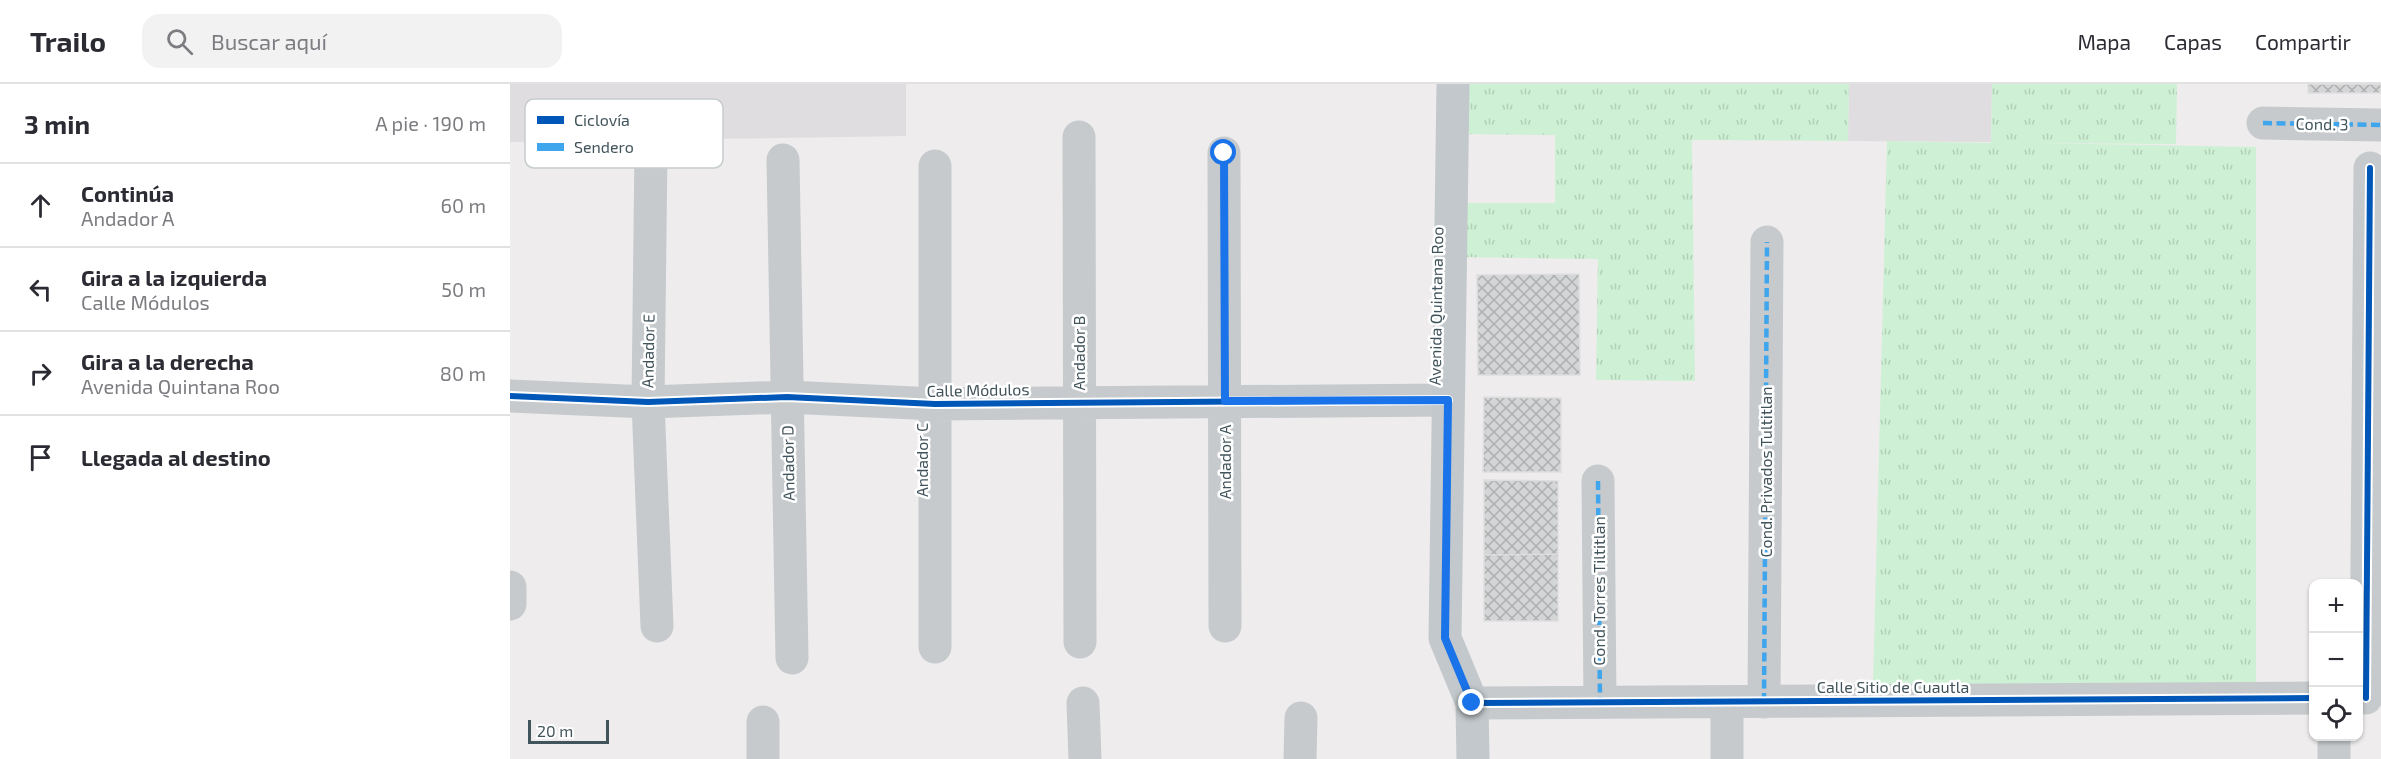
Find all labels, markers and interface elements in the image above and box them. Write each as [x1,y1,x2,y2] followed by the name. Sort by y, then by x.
[142,14,562,68] search box
[30,24,106,58] text: Trailo
[163,25,196,58] icon: search
[211,28,327,54] text: Buscar aquí
[2077,29,2131,54] text: Mapa
[2164,29,2222,54] text: Capas
[2255,29,2351,54] text: Compartir
[525,99,723,168] legend
[24,108,90,139] text: 3 min
[574,110,630,129] text: Ciclovía
[375,111,486,135] text: A pie · 190 m
[2295,114,2349,133] street label: Cond. 3
[574,137,634,156] text: Sendero
[1210,139,1236,165] route start
[81,180,174,206] text: Continúa
[24,189,57,222] icon: ahead
[441,193,486,217] text: 60 m
[81,206,174,230] text: Andador A
[1425,226,1447,386] street label: Avenida Quintana Roo
[81,264,267,290] text: Gira a la izquierda
[24,273,57,306] icon: left
[441,277,486,301] text: 50 m
[81,290,210,314] text: Calle Módulos
[637,314,658,388] street label: Andador E
[1069,315,1088,391] street label: Andador B
[81,348,254,374] text: Gira a la derecha
[24,357,57,390] icon: right
[440,361,486,385] text: 80 m
[81,374,280,398] text: Avenida Quintana Roo
[926,379,1030,400] street label: Calle Módulos
[1756,386,1775,558] street label: Cond. Privados Tultitlan
[912,423,931,497] street label: Andador C
[777,425,798,501] street label: Andador D
[1215,425,1234,499] street label: Andador A
[24,441,57,474] icon: arrive
[81,444,271,470] text: Llegada al destino
[1589,516,1608,666] street label: Cond. Torres Tiltitlan
[2309,579,2363,741] map controls
[2309,579,2363,633] button: +
[2309,633,2363,687] button: −
[1817,677,1969,696] street label: Calle Sitio de Cuautla
[2309,687,2363,741] button: locate
[1458,689,1484,715] route end
[528,717,609,744] scale bar
[537,721,573,740] text: 20 m

